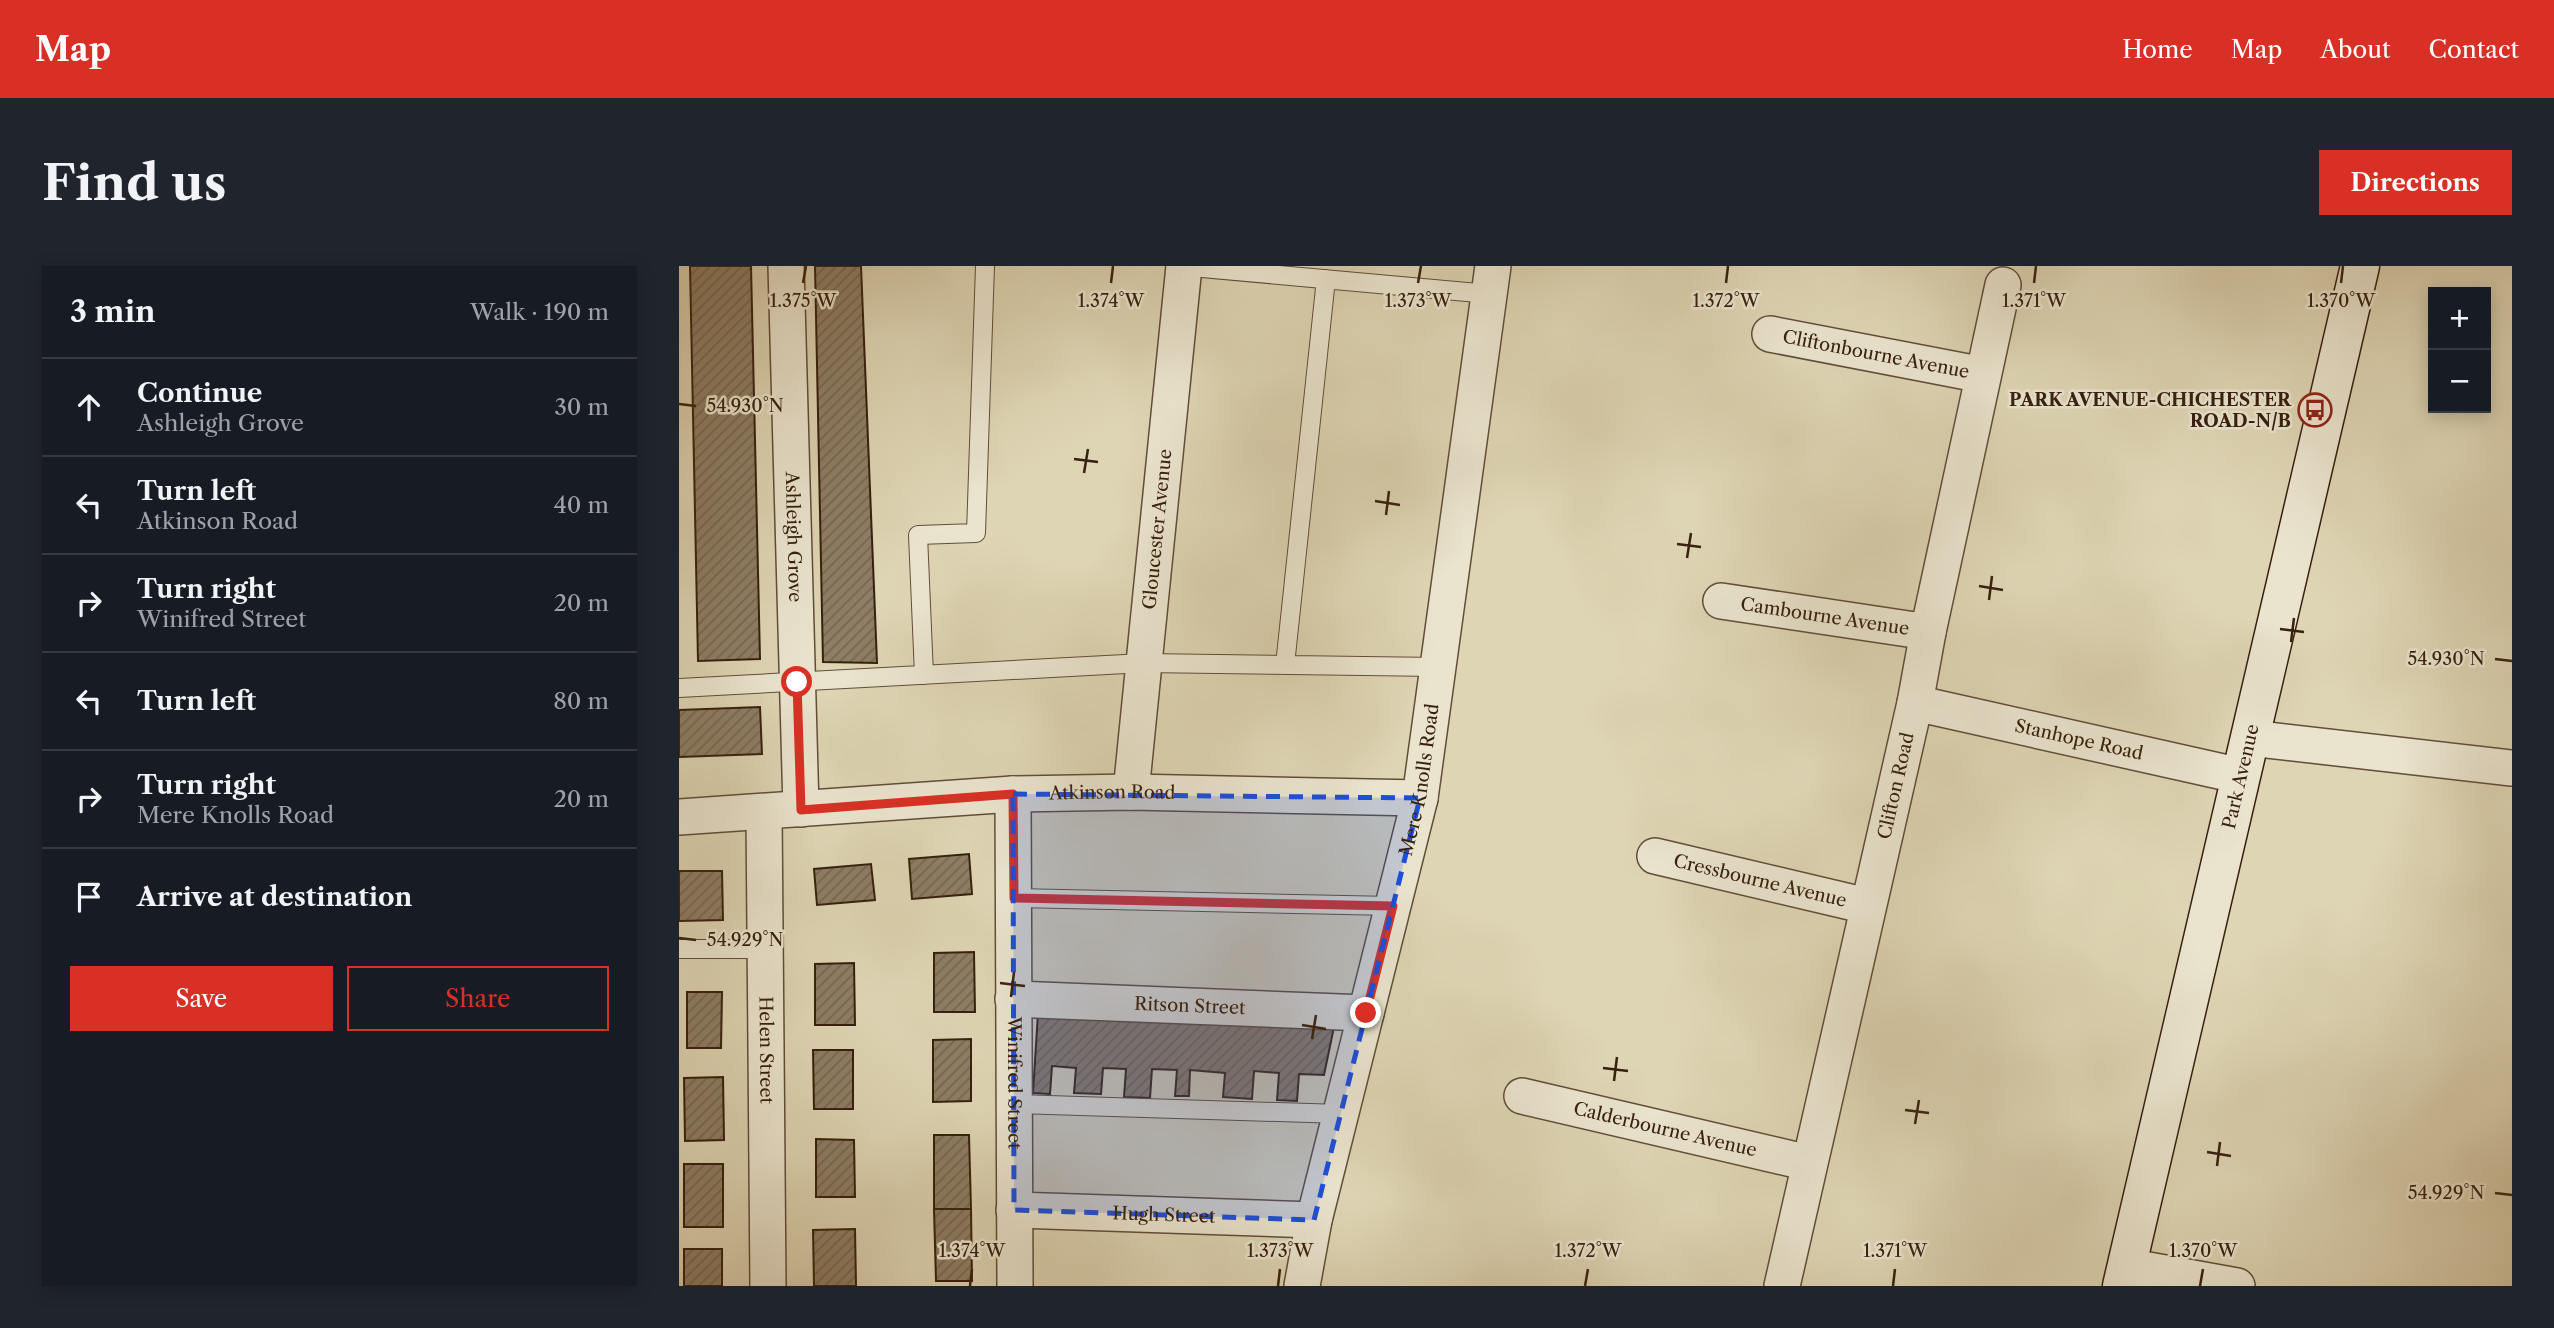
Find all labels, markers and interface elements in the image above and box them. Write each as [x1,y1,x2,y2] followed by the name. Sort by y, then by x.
[35,29,111,70] text: Map
[2122,35,2193,64] text: Home
[2231,35,2282,64] text: Map
[2320,35,2391,64] text: About
[2429,35,2519,64] text: Contact
[2319,150,2512,215] button: Directions
[42,152,226,213] text: Find us
[2428,287,2491,413] map controls
[2428,287,2491,350] button: +
[770,290,838,312] text: 1.375°W
[1078,290,1146,312] text: 1.374°W
[1385,290,1453,312] text: 1.373°W
[1692,290,1761,312] text: 1.372°W
[2002,290,2067,312] text: 1.371°W
[2307,290,2376,312] text: 1.370°W
[70,293,156,330] text: 3 min
[470,298,609,326] text: Walk · 190 m
[1781,326,1971,383] street label: Cliftonbourne Avenue
[2428,350,2491,413] button: −
[137,377,262,409] text: Continue
[70,388,108,426] icon: ahead
[2009,389,2292,432] place label: PARK AVENUE-CHICHESTER ROAD-N/B
[2296,391,2334,429] bus stop icon: PARK AVENUE-CHICHESTER ROAD-N/B
[554,393,609,421] text: 30 m
[706,395,784,417] text: 54.930°N
[137,409,304,437] text: Ashleigh Grove
[1138,448,1176,611] street label: Gloucester Avenue
[781,470,806,603] street label: Ashleigh Grove
[137,475,256,507] text: Turn left
[70,486,108,524] icon: left
[554,491,609,519] text: 40 m
[137,507,298,535] text: Atkinson Road
[137,573,276,605] text: Turn right
[70,584,108,622] icon: right
[554,589,609,617] text: 20 m
[1739,593,1911,640] street label: Cambourne Avenue
[137,605,306,633] text: Winifred Street
[2407,648,2485,670] text: 54.930°N
[781,666,812,697] route start
[70,682,108,720] icon: left
[137,685,256,717] text: Turn left
[553,687,609,715] text: 80 m
[1395,702,1444,858] street label: Mere Knolls Road
[2013,715,2145,765] street label: Stanhope Road
[2218,722,2264,831] street label: Park Avenue
[1873,730,1919,841] street label: Clifton Road
[137,769,276,801] text: Turn right
[70,780,108,818] icon: right
[1048,781,1176,804] street label: Atkinson Road
[554,785,609,813] text: 20 m
[137,801,334,829] text: Mere Knolls Road
[1671,850,1849,912] street label: Cressbourne Avenue
[70,878,108,916] icon: arrive
[137,881,412,913] text: Arrive at destination
[707,929,783,951] text: 54.929°N
[70,966,333,1031] button: Save
[347,966,609,1031] button: Share
[1134,993,1246,1019] street label: Ritson Street
[755,996,777,1105] street label: Helen Street
[1350,997,1381,1028] route end
[1003,1016,1025,1150] street label: Winifred Street
[1571,1097,1759,1161] street label: Calderbourne Avenue
[2408,1182,2484,1204] text: 54.929°N
[1112,1202,1216,1228] street label: Hugh Street
[939,1240,1007,1262] text: 1.374°W
[1247,1240,1315,1262] text: 1.373°W
[1554,1240,1623,1262] text: 1.372°W
[1863,1240,1928,1262] text: 1.371°W
[2169,1240,2238,1262] text: 1.370°W

